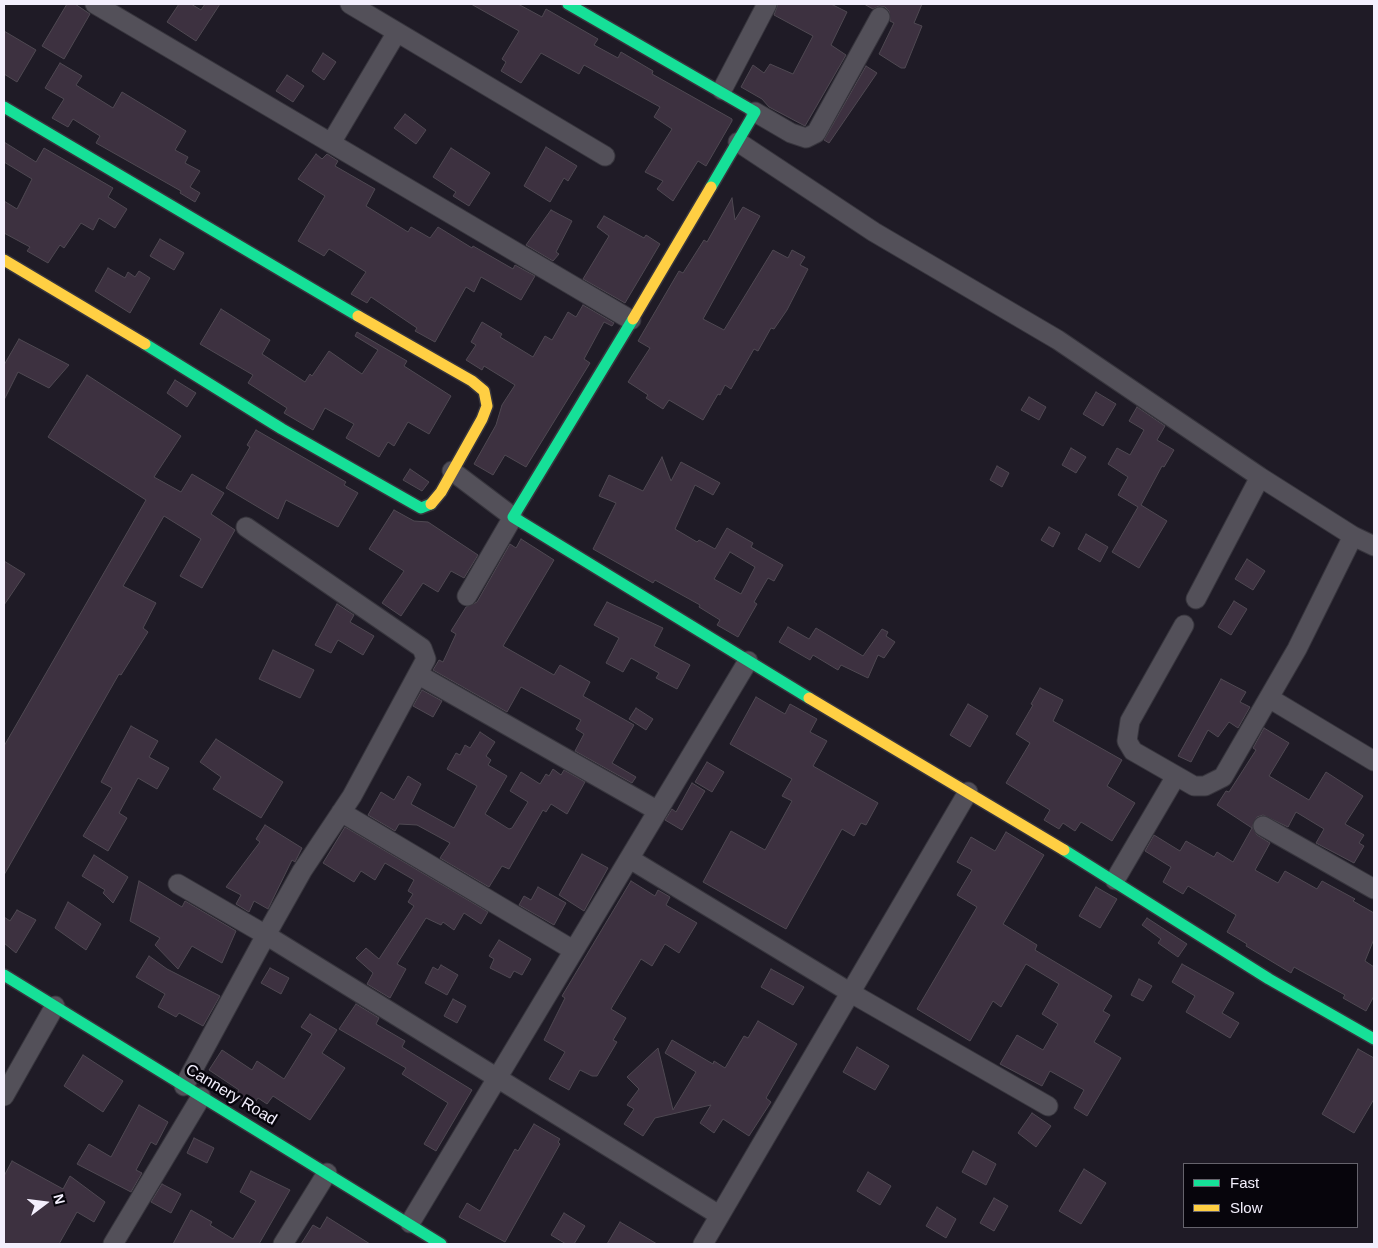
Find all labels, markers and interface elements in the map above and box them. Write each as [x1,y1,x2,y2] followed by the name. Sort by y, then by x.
[182,1060,280,1130] street label: Cannery Road
[1183,1163,1358,1228] legend
[1230,1174,1259,1191] text: Fast
[20,1178,70,1228] north arrow
[50,1192,69,1206] text: N
[1230,1199,1263,1216] text: Slow

